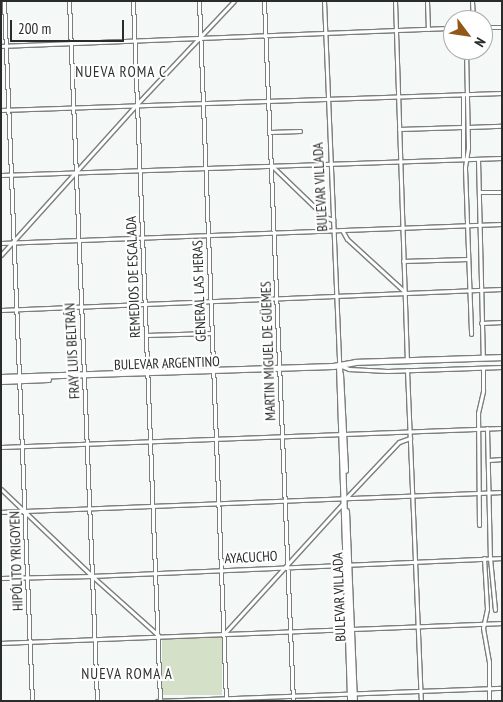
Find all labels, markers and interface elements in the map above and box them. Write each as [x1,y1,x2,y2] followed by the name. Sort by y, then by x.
[12,10,126,42] scale bar
[443,10,493,60] north arrow
[18,19,51,38] text: 200 m
[470,34,490,50] text: N
[73,63,169,81] district label: NUEVA ROMA C
[309,142,331,232] street label: BULEVAR VILLADA
[122,216,144,338] street label: REMEDIOS DE ESCALADA
[189,240,209,342] street label: GENERAL LAS HERAS
[257,281,279,421] street label: MARTIN MIGUEL DE GÜEMES
[61,302,83,400] street label: FRAY LUIS BELTRÁN
[114,353,220,373] street label: BULEVAR ARGENTINO
[6,511,26,611] street label: HIPÓLITO YRIGOYEN
[224,547,278,567] street label: AYACUCHO
[329,552,349,642] street label: BULEVAR VILLADA
[79,665,175,683] district label: NUEVA ROMA A

